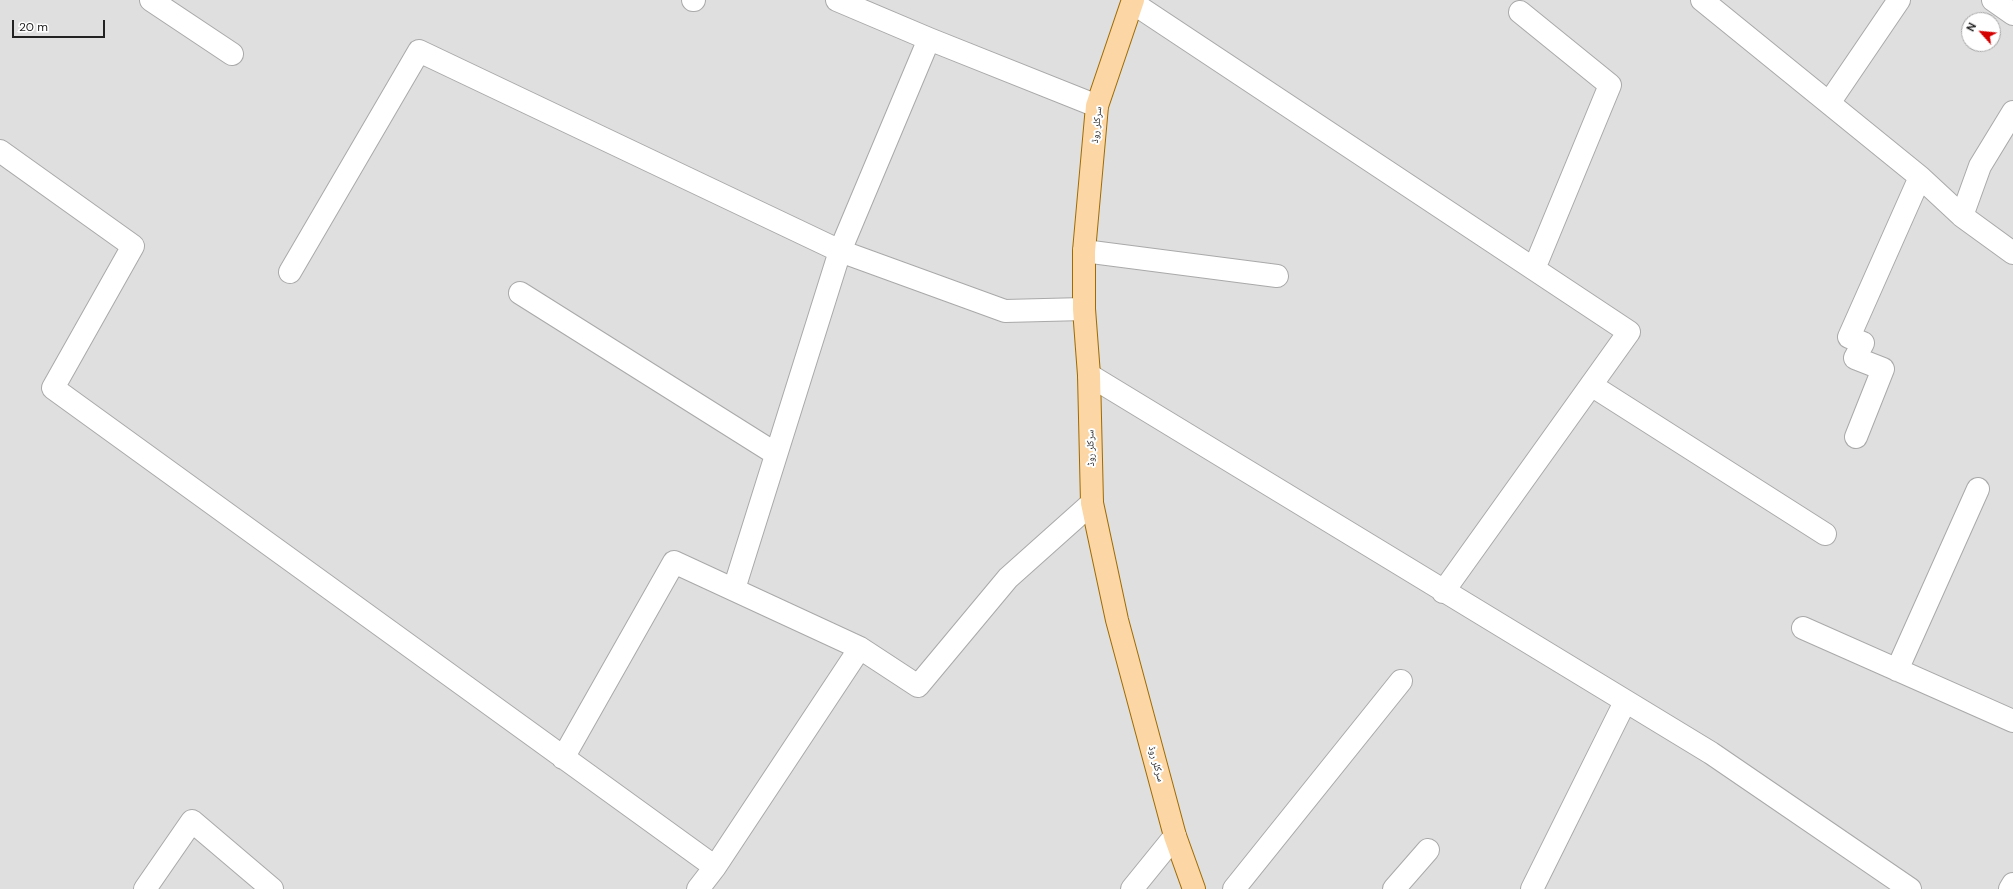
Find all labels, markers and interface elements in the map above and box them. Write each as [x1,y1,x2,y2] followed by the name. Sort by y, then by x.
[14,12,107,38] scale bar
[1961,12,2001,52] north arrow
[19,19,48,35] text: 20 m
[1963,20,1979,34] text: N
[1089,106,1105,144] street label: سرکلر روڈ
[1085,430,1097,466] street label: سرکلر روڈ
[1145,745,1167,783] street label: سرکلر روڈ

